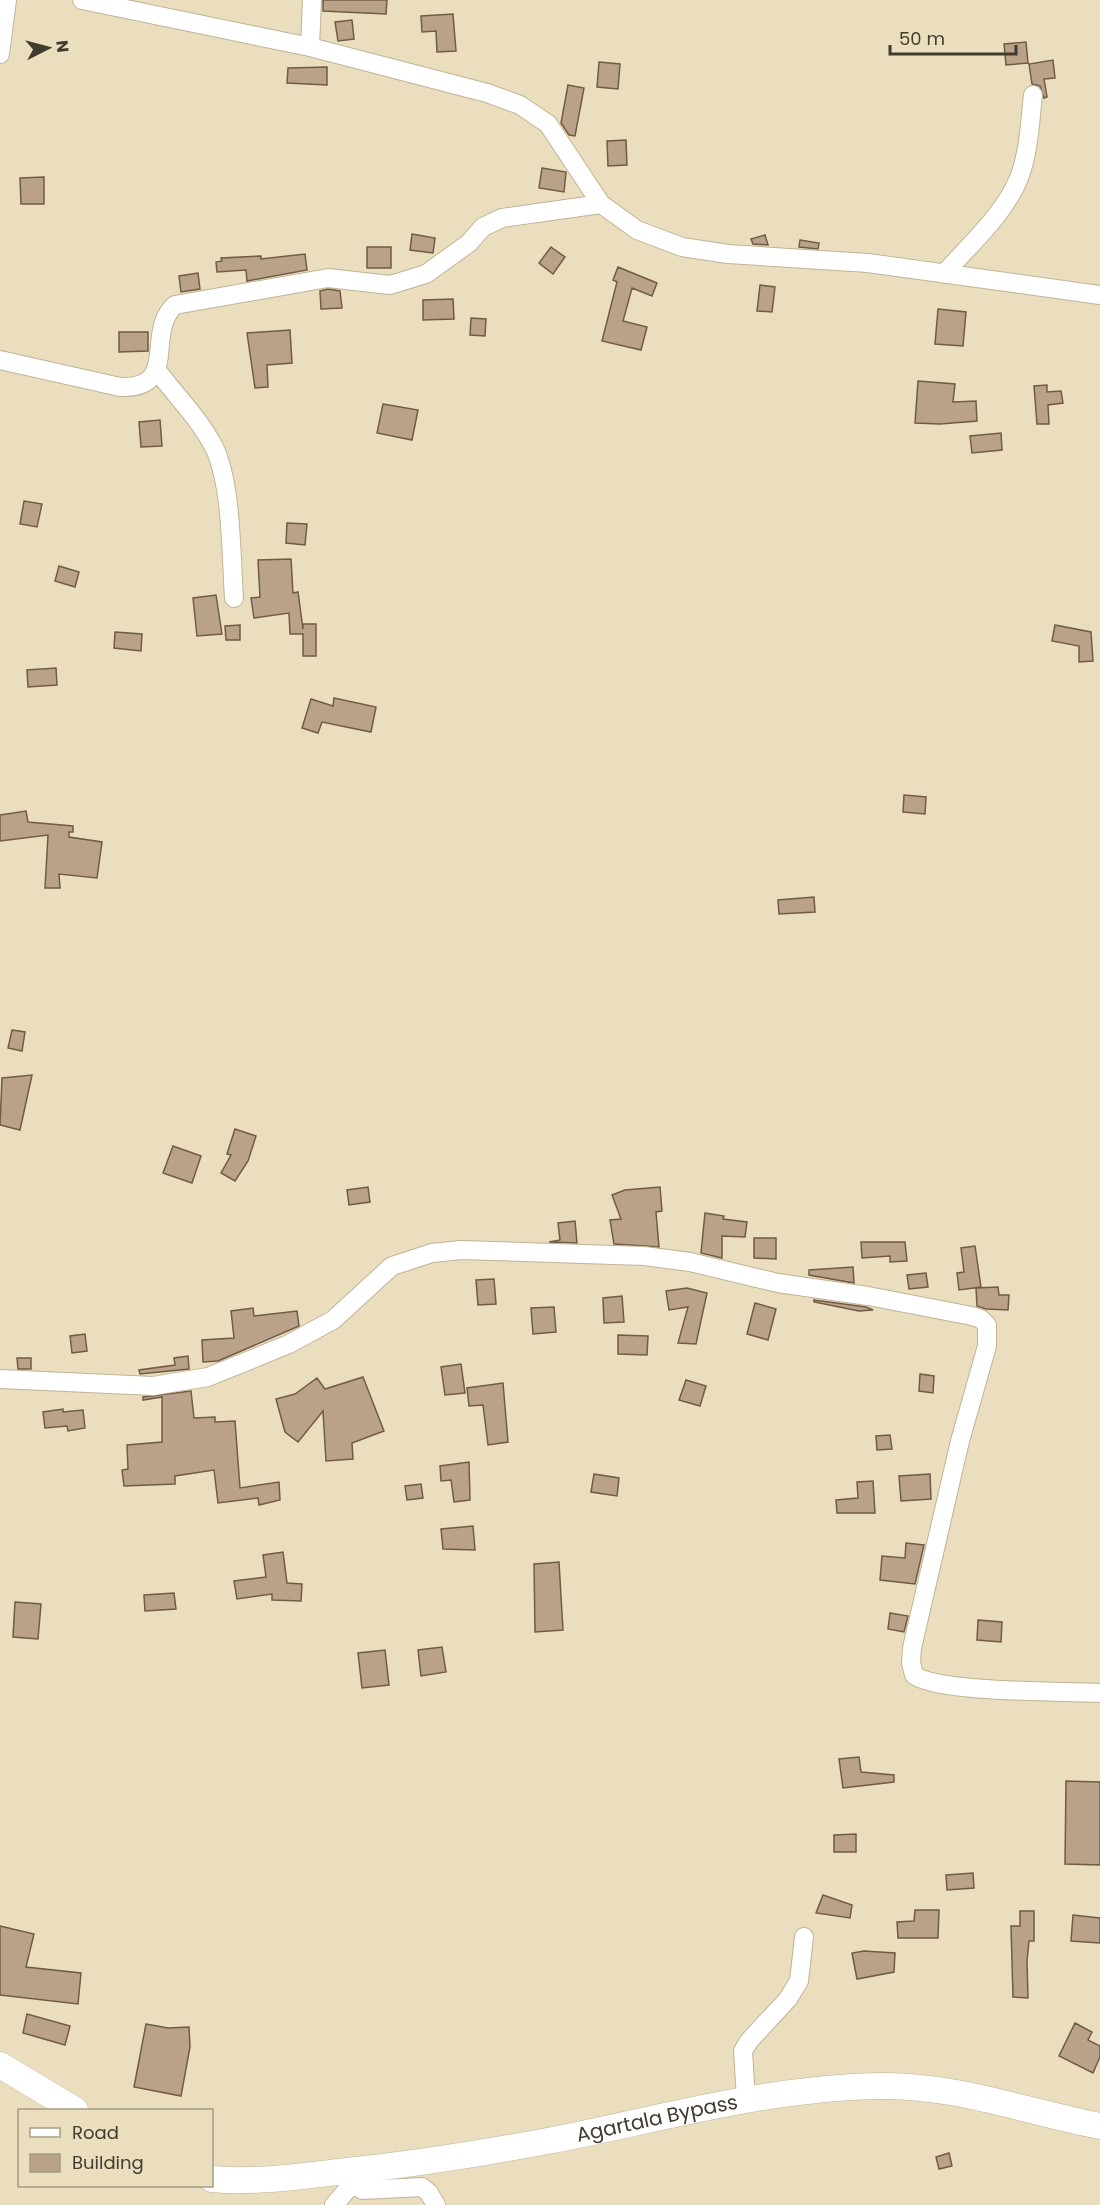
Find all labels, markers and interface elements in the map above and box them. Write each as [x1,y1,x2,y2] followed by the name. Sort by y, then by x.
[18,18,78,78] north arrow
[890,18,1016,56] scale bar
[899,26,945,51] text: 50 m
[50,39,74,54] text: N
[574,2088,740,2149] street label: Agartala Bypass
[18,2109,213,2187] legend
[72,2120,119,2145] text: Road
[72,2150,144,2175] text: Building

